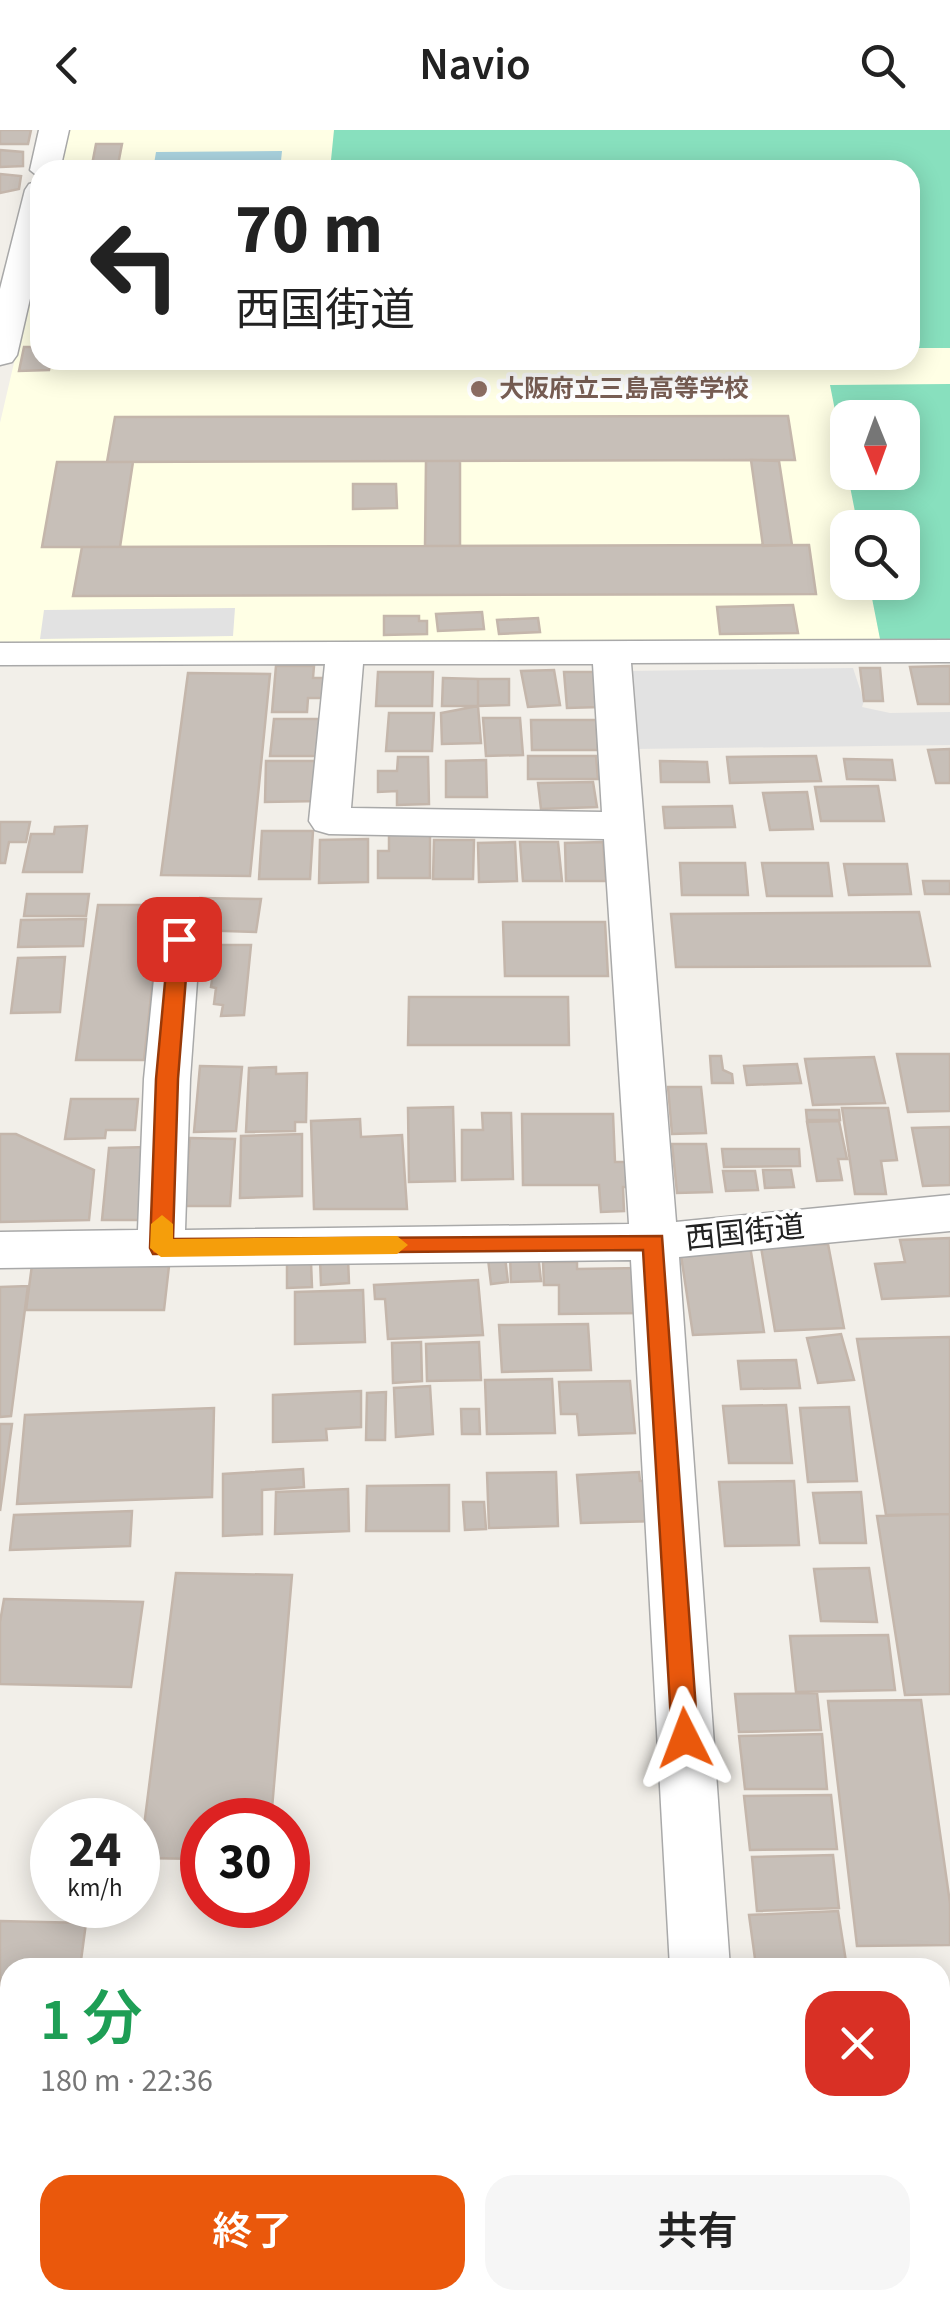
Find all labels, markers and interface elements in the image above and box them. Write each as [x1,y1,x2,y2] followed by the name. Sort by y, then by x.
[419,33,531,97] text: Navio
[40,38,95,93] icon: back
[855,38,910,93] icon: search
[235,180,383,280] text: 70 m
[70,200,200,330] icon: left
[235,279,415,343] text: 西国街道
[499,371,749,407] place label: 大阪府立三島高等学校
[468,378,490,400] marker: 大阪府立三島高等学校
[830,400,920,490] north arrow
[830,400,920,600] map controls
[830,510,920,600] button: search
[137,897,222,982] pin
[152,912,207,967] icon: arrive
[683,1205,807,1261] street label: 西国街道
[633,1686,737,1790] position arrow
[180,1798,310,1928] speed limit sign: 30
[69,1815,121,1886] text: 24
[67,1870,123,1906] text: km/h
[40,1978,143,2063] text: 1 分
[805,1991,910,2096] button: close
[40,2058,213,2104] text: 180 m · 22:36
[40,2175,465,2290] button: 終了
[485,2175,910,2290] button: 共有

